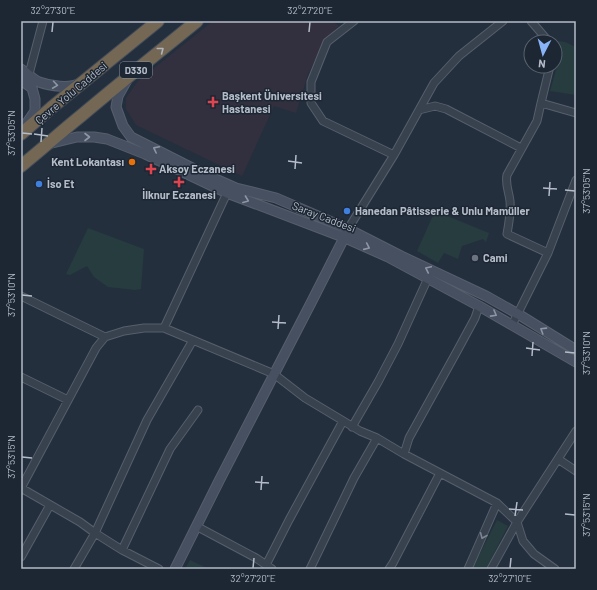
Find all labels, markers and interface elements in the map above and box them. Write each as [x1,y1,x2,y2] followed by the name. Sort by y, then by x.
[30,4,76,16] text: 32°27'30"E
[287,4,333,16] text: 32°27'20"E
[523,34,563,74] north arrow
[156,48,163,55] one-way arrow
[538,58,546,71] text: N
[32,59,109,126] street label: Çevre Yolu Caddesi
[120,62,152,78] road number: D330
[52,80,58,89] one-way arrow
[222,89,322,115] place label: Başkent Üniversitesi Hastanesi
[207,96,219,108] marker: Başkent Üniversitesi Hastanesi
[5,110,17,156] text: 37°53'05"N
[84,133,90,141] one-way arrow
[153,146,160,154] one-way arrow
[51,155,124,168] place label: Kent Lokantası
[127,157,137,167] marker: Kent Lokantası
[159,162,235,175] place label: Aksoy Eczanesi
[146,164,156,174] marker: Aksoy Eczanesi
[580,168,592,214] text: 37°53'05"N
[47,177,74,190] place label: İso Et
[174,177,184,187] marker: İlknur Eczanesi
[34,179,44,189] marker: İso Et
[142,188,216,201] place label: İlknur Eczanesi
[242,195,249,203] one-way arrow
[291,198,358,235] street label: Saray Caddesi
[355,204,530,217] place label: Hanedan Pâtisserie & Unlu Mamüller
[342,206,352,216] marker: Hanedan Pâtisserie & Unlu Mamüller
[363,243,370,251] one-way arrow
[483,251,508,264] place label: Cami
[470,253,480,263] marker: Cami
[425,266,433,274] one-way arrow
[5,273,17,317] text: 37°53'10"N
[490,310,497,317] one-way arrow
[540,327,547,334] one-way arrow
[580,331,592,375] text: 37°53'10"N
[5,435,17,479] text: 37°53'15"N
[580,493,592,537] text: 37°53'15"N
[480,531,488,539] one-way arrow
[230,572,276,584] text: 32°27'20"E
[488,572,532,584] text: 32°27'10"E

